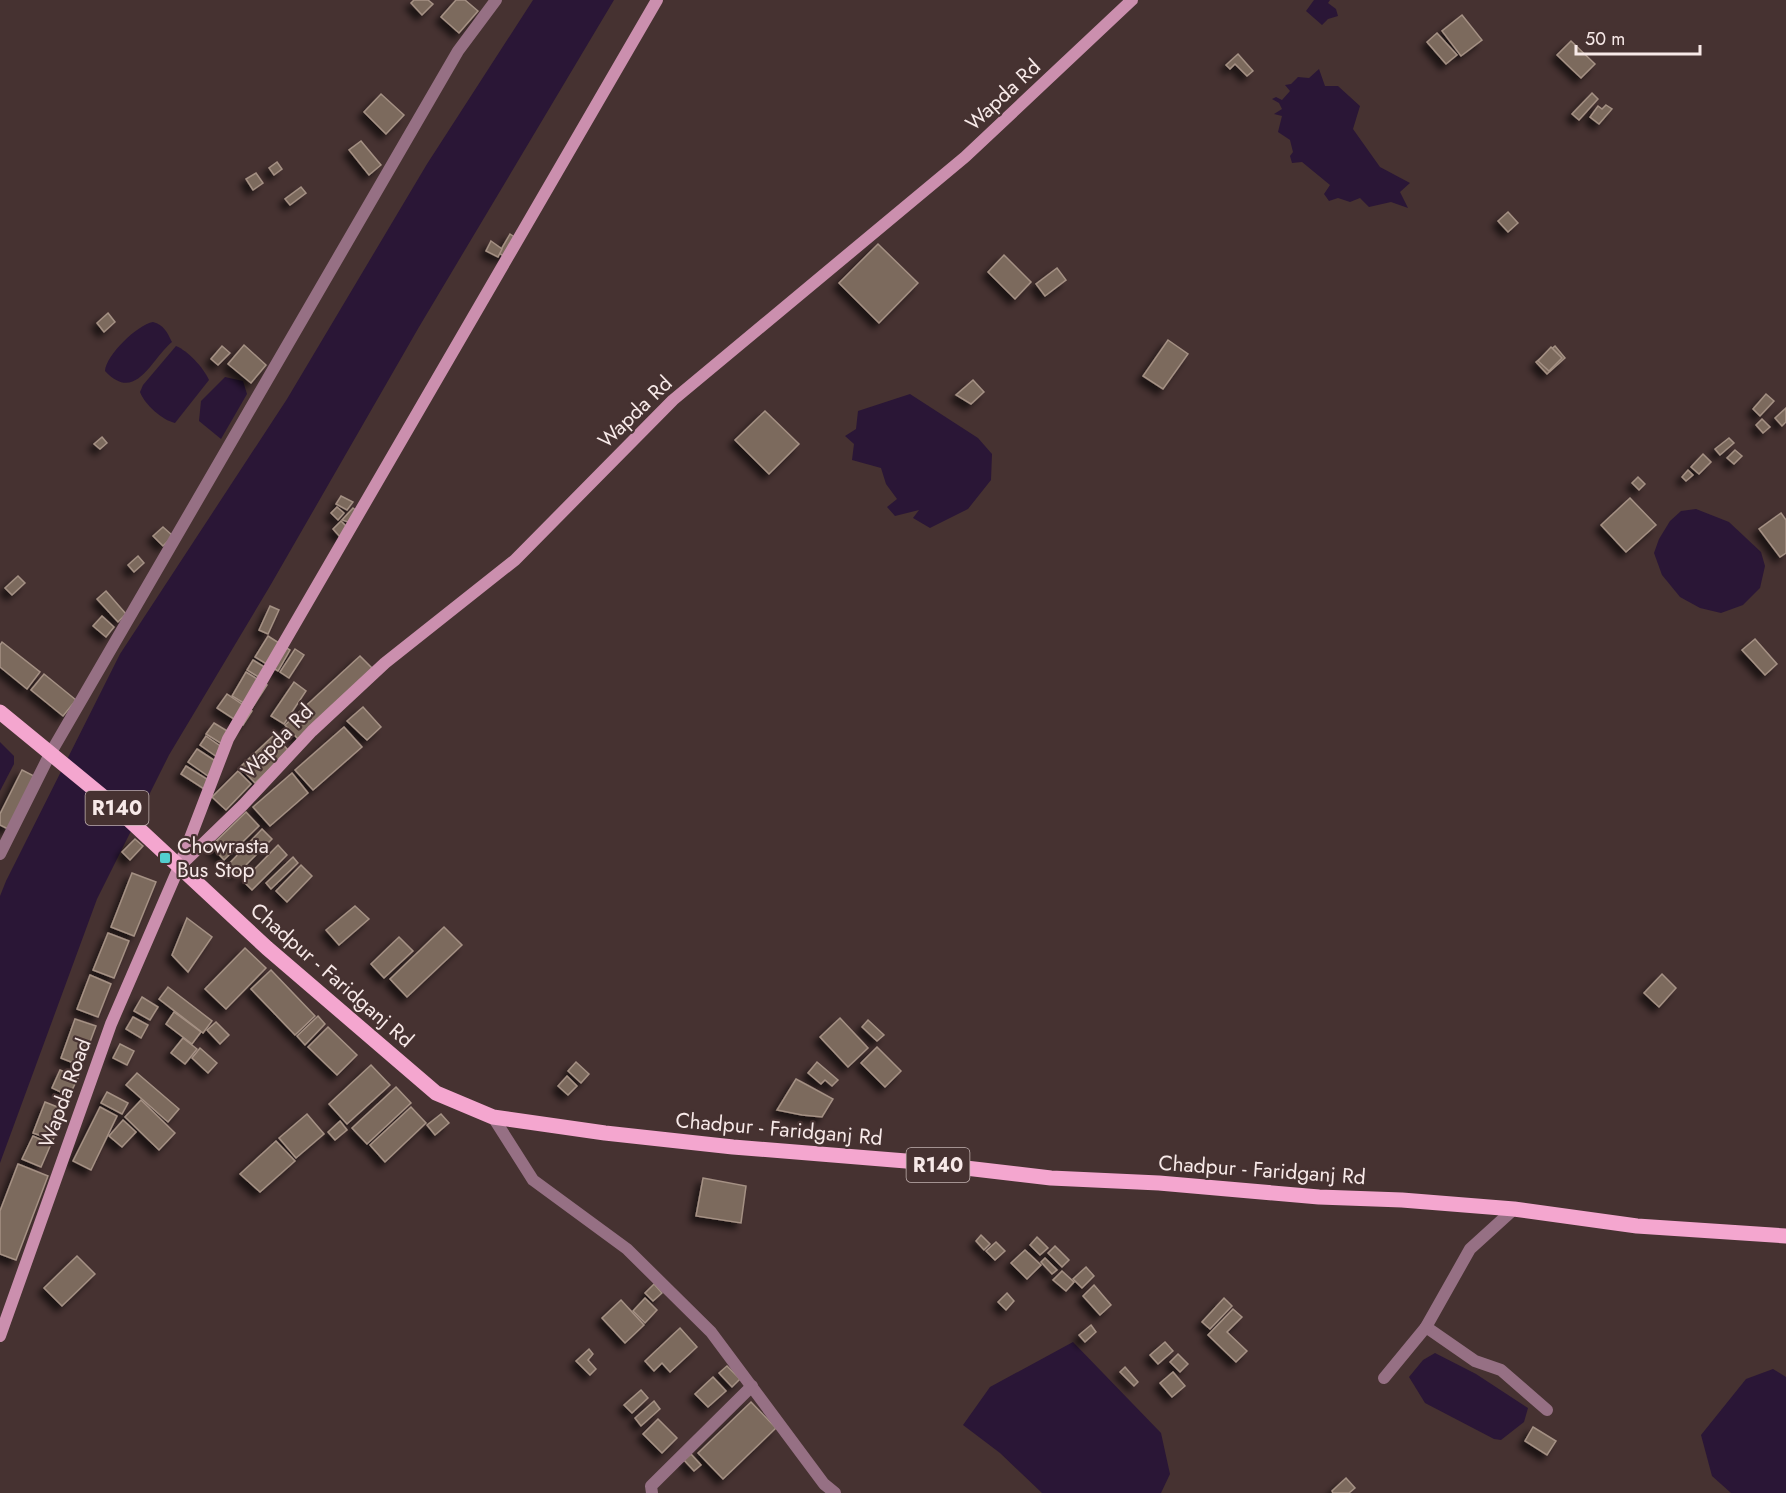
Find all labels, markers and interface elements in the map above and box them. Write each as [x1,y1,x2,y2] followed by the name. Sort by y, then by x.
[1576,18,1700,56] scale bar
[1585,26,1625,52] text: 50 m
[959,52,1047,138] street label: Wapda Rd
[591,369,679,455] street label: Wapda Rd
[234,697,320,785] street label: Wapda Rd
[86,791,148,825] road number: R140
[177,831,269,885] place label: Chowrasta Bus Stop
[158,851,172,865] marker: Chowrasta Bus Stop
[244,896,420,1054] street label: Chadpur - Faridganj Rd
[31,1034,99,1152] street label: Wapda Road
[674,1105,884,1153] street label: Chadpur - Faridganj Rd
[906,1148,970,1182] road number: R140
[1157,1148,1367,1192] street label: Chadpur - Faridganj Rd

